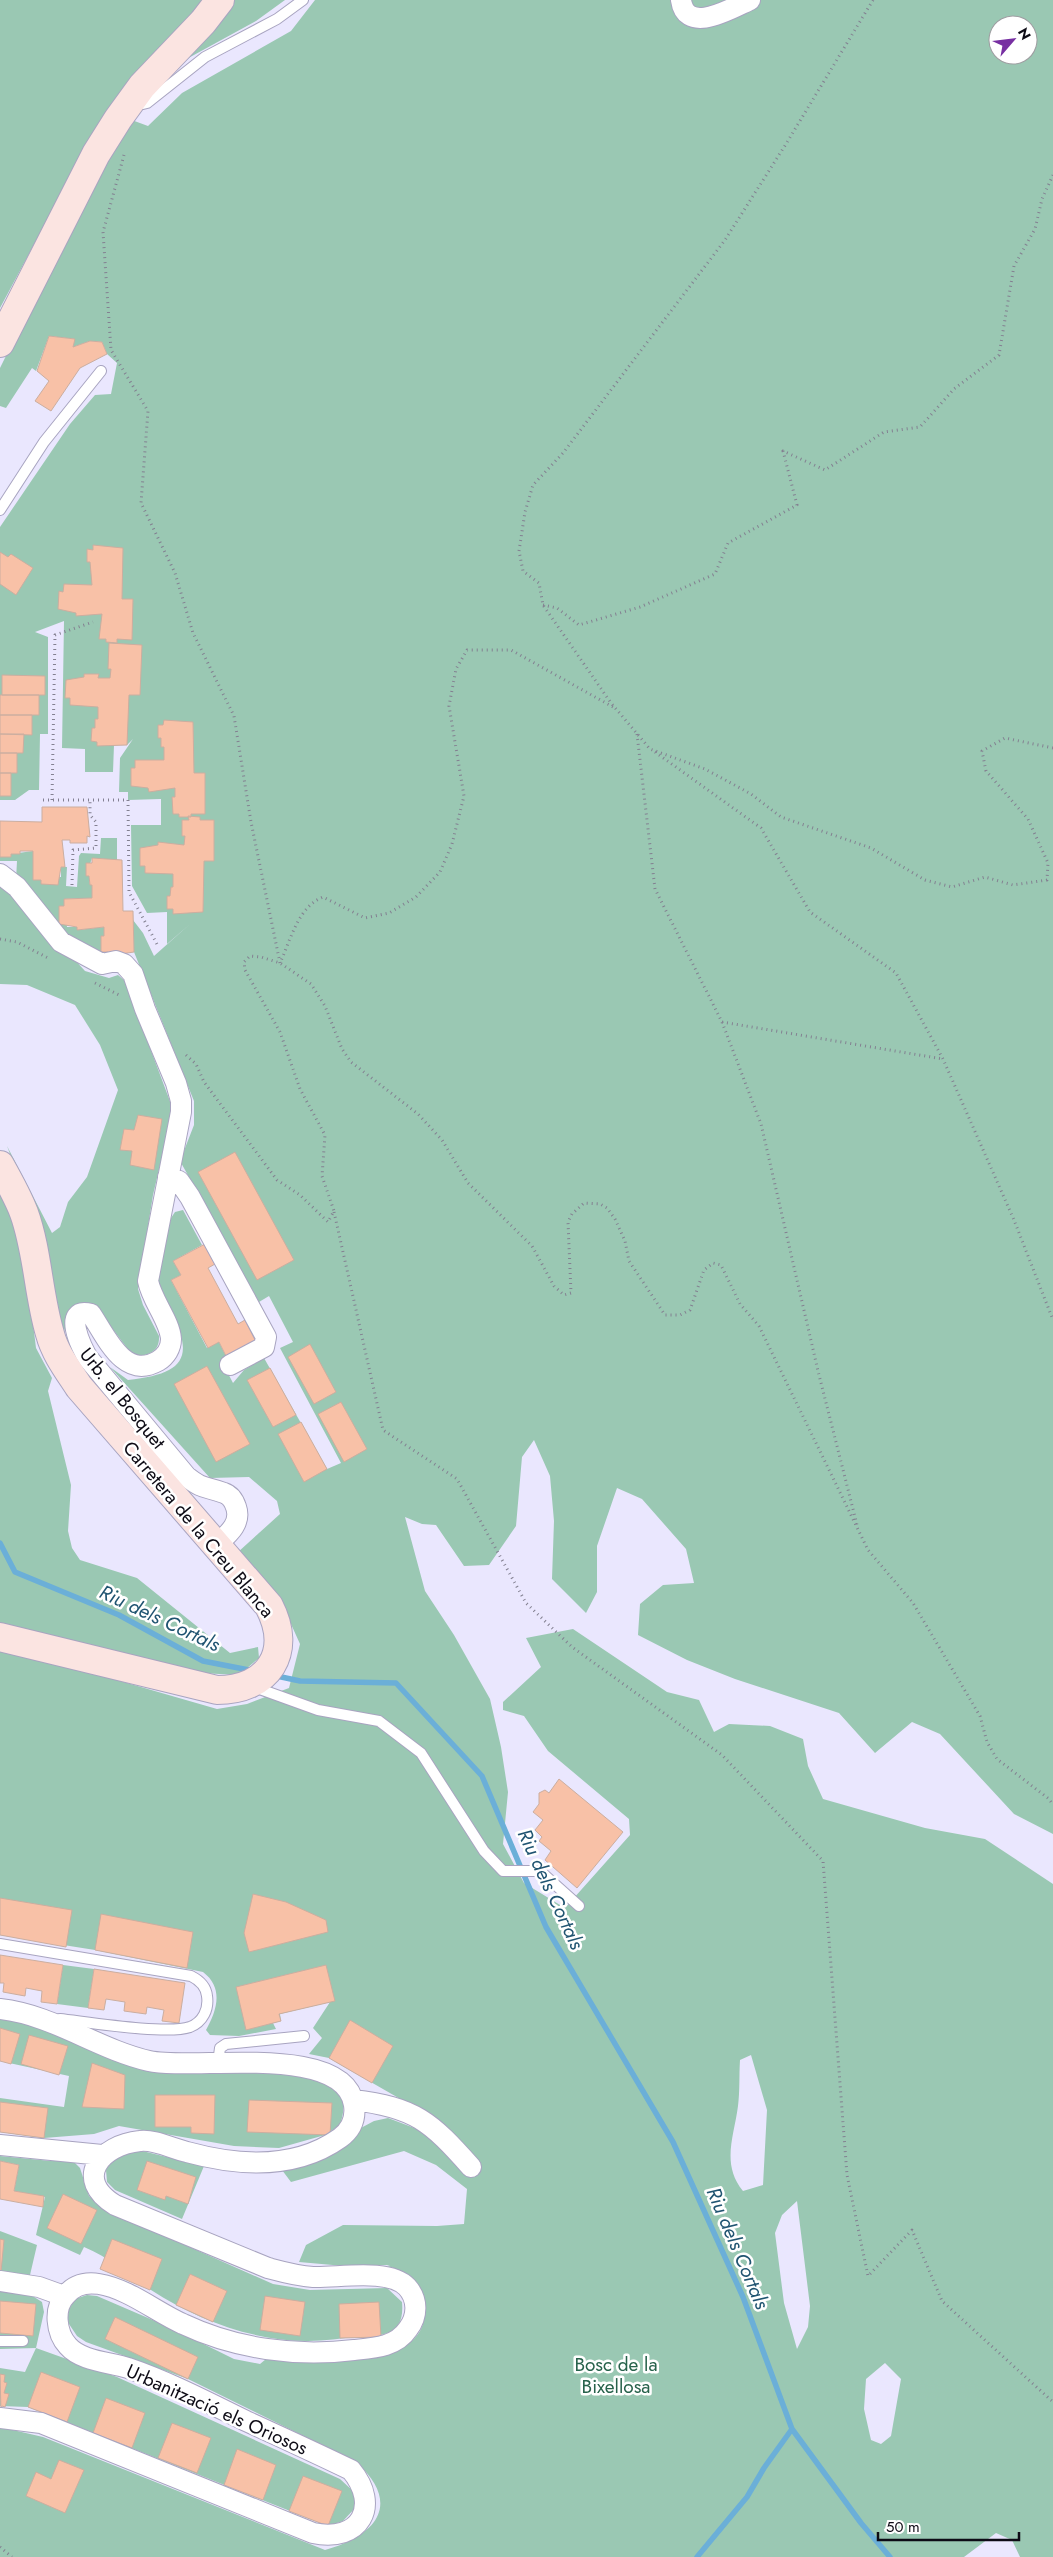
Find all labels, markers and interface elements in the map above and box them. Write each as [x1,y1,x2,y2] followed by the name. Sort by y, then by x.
[988,15,1038,65] north arrow
[1013,24,1036,44] text: N
[73,1342,172,1455] street label: Urb. el Bosquet
[117,1435,281,1623] street label: Carretera de la Creu Blanca
[95,1578,225,1659] water label: Riu dels Cortals
[510,1824,591,1954] water label: Riu dels Cortals
[699,2183,776,2314] water label: Riu dels Cortals
[574,2351,658,2400] park label: Bosc de la Bixellosa
[122,2357,312,2462] street label: Urbanització els Oriosos
[878,2510,1019,2542] scale bar
[886,2516,920,2538] text: 50 m

